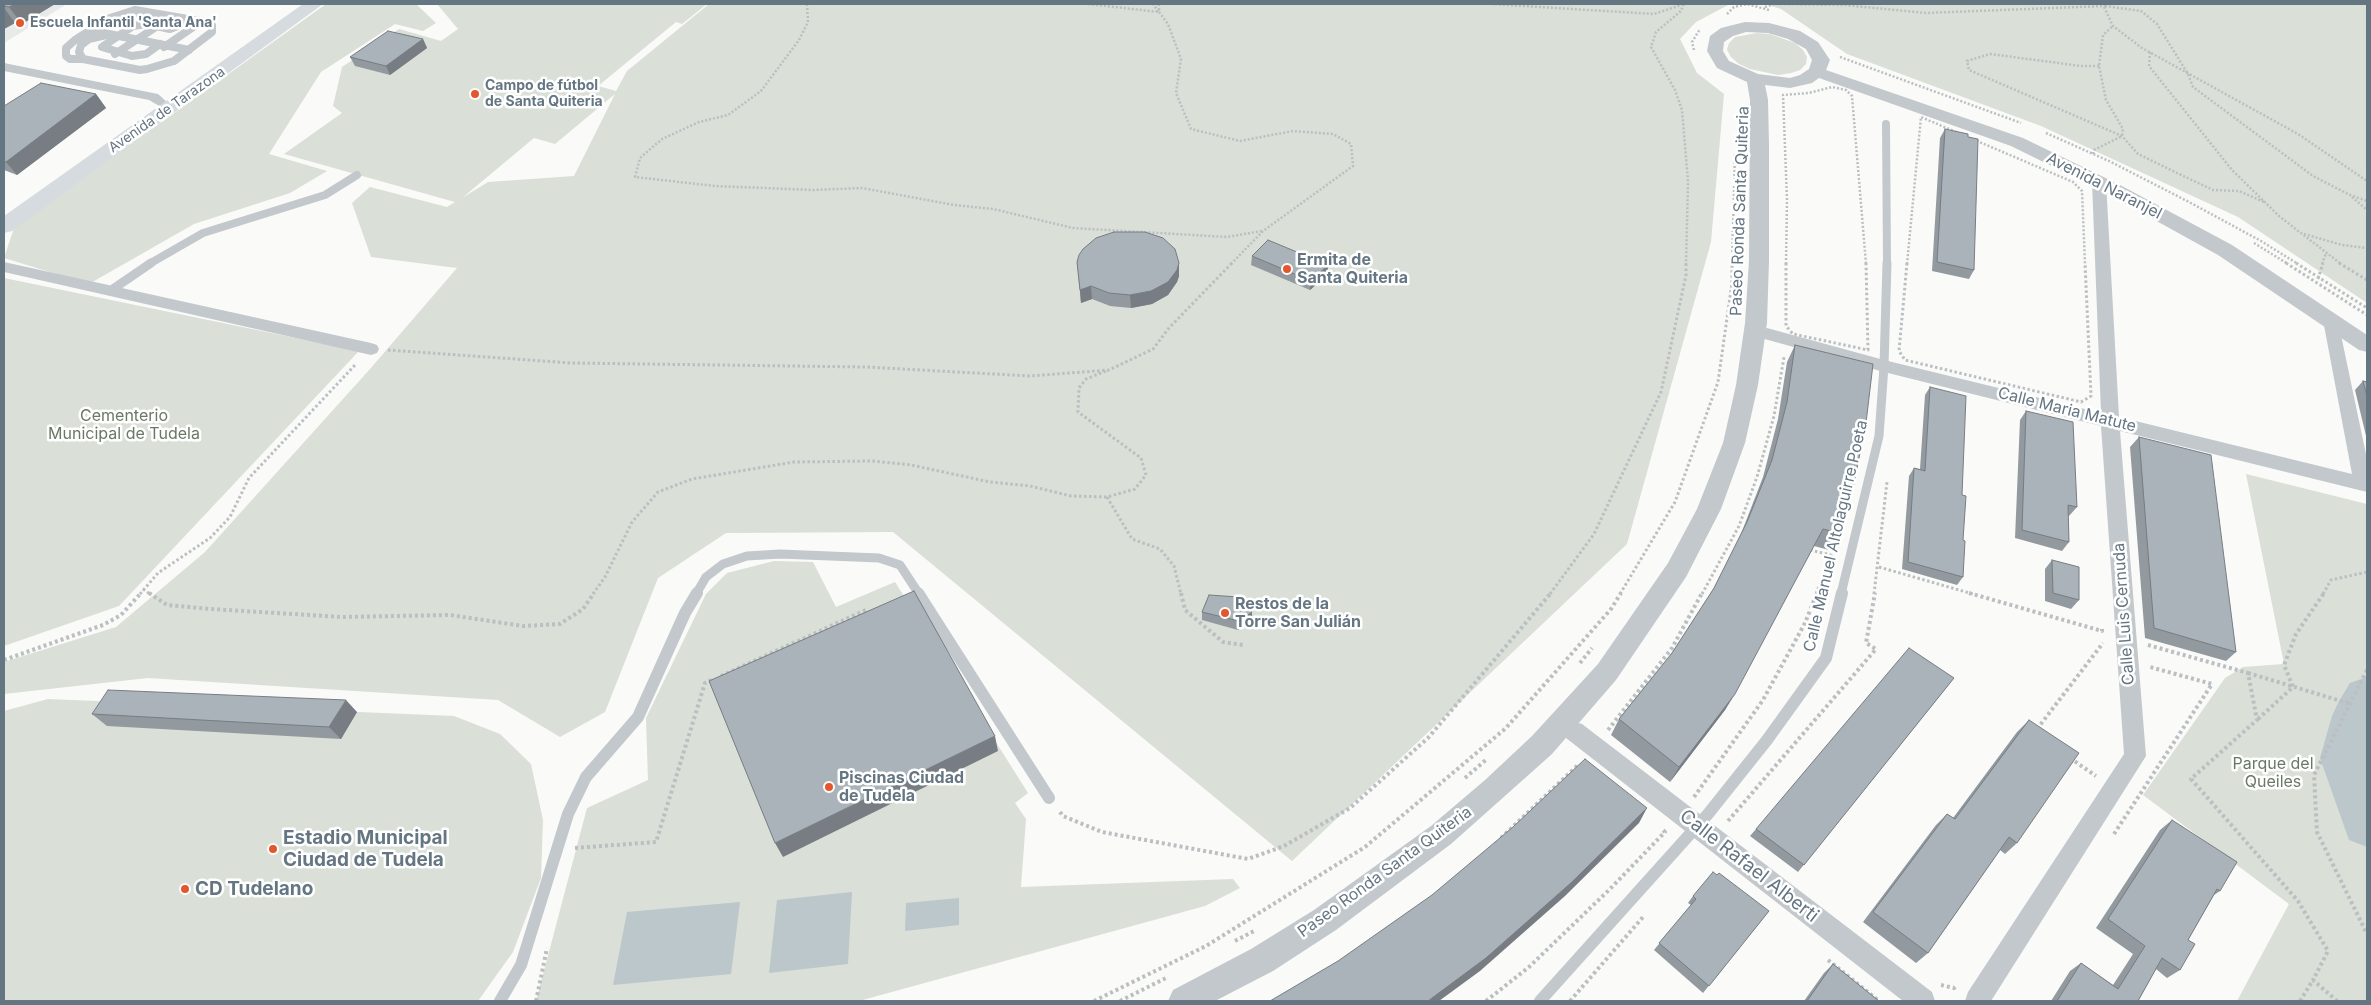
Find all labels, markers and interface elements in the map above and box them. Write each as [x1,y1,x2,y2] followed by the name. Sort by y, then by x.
[30,15,217,31] place label: Escuela Infantil 'Santa Ana'
[14,17,26,29] marker: Escuela Infantil 'Santa Ana'
[106,63,228,157] street label: Avenida de Tarazona
[485,78,603,110] place label: Campo de fútbol de Santa Quiteria
[469,88,481,100] marker: Campo de fútbol de Santa Quiteria
[1727,106,1753,316] street label: Paseo Ronda Santa Quiteria
[2043,149,2165,223] street label: Avenida Naranjel
[1297,250,1408,288] place label: Ermita de Santa Quiteria
[1281,263,1293,275] marker: Ermita de Santa Quiteria
[1996,384,2138,436] street label: Calle Maria Matute
[48,406,200,444] park label: Cementerio Municipal de Tudela
[1800,418,1872,654] street label: Calle Manuel Altolaguirre Poeta
[2109,542,2139,686] street label: Calle Luis Cernuda
[1235,594,1361,632] place label: Restos de la Torre San Julián
[1219,607,1231,619] marker: Restos de la Torre San Julián
[2232,754,2314,792] park label: Parque del Queiles
[839,768,964,806] place label: Piscinas Ciudad de Tudela
[823,781,835,793] marker: Piscinas Ciudad de Tudela
[1294,802,1476,942] street label: Paseo Ronda Santa Quiteria
[1675,805,1823,927] street label: Calle Rafael Alberti
[283,827,448,871] place label: Estadio Municipal Ciudad de Tudela
[267,843,279,855] marker: Estadio Municipal Ciudad de Tudela
[195,878,313,900] place label: CD Tudelano
[179,883,191,895] marker: CD Tudelano

